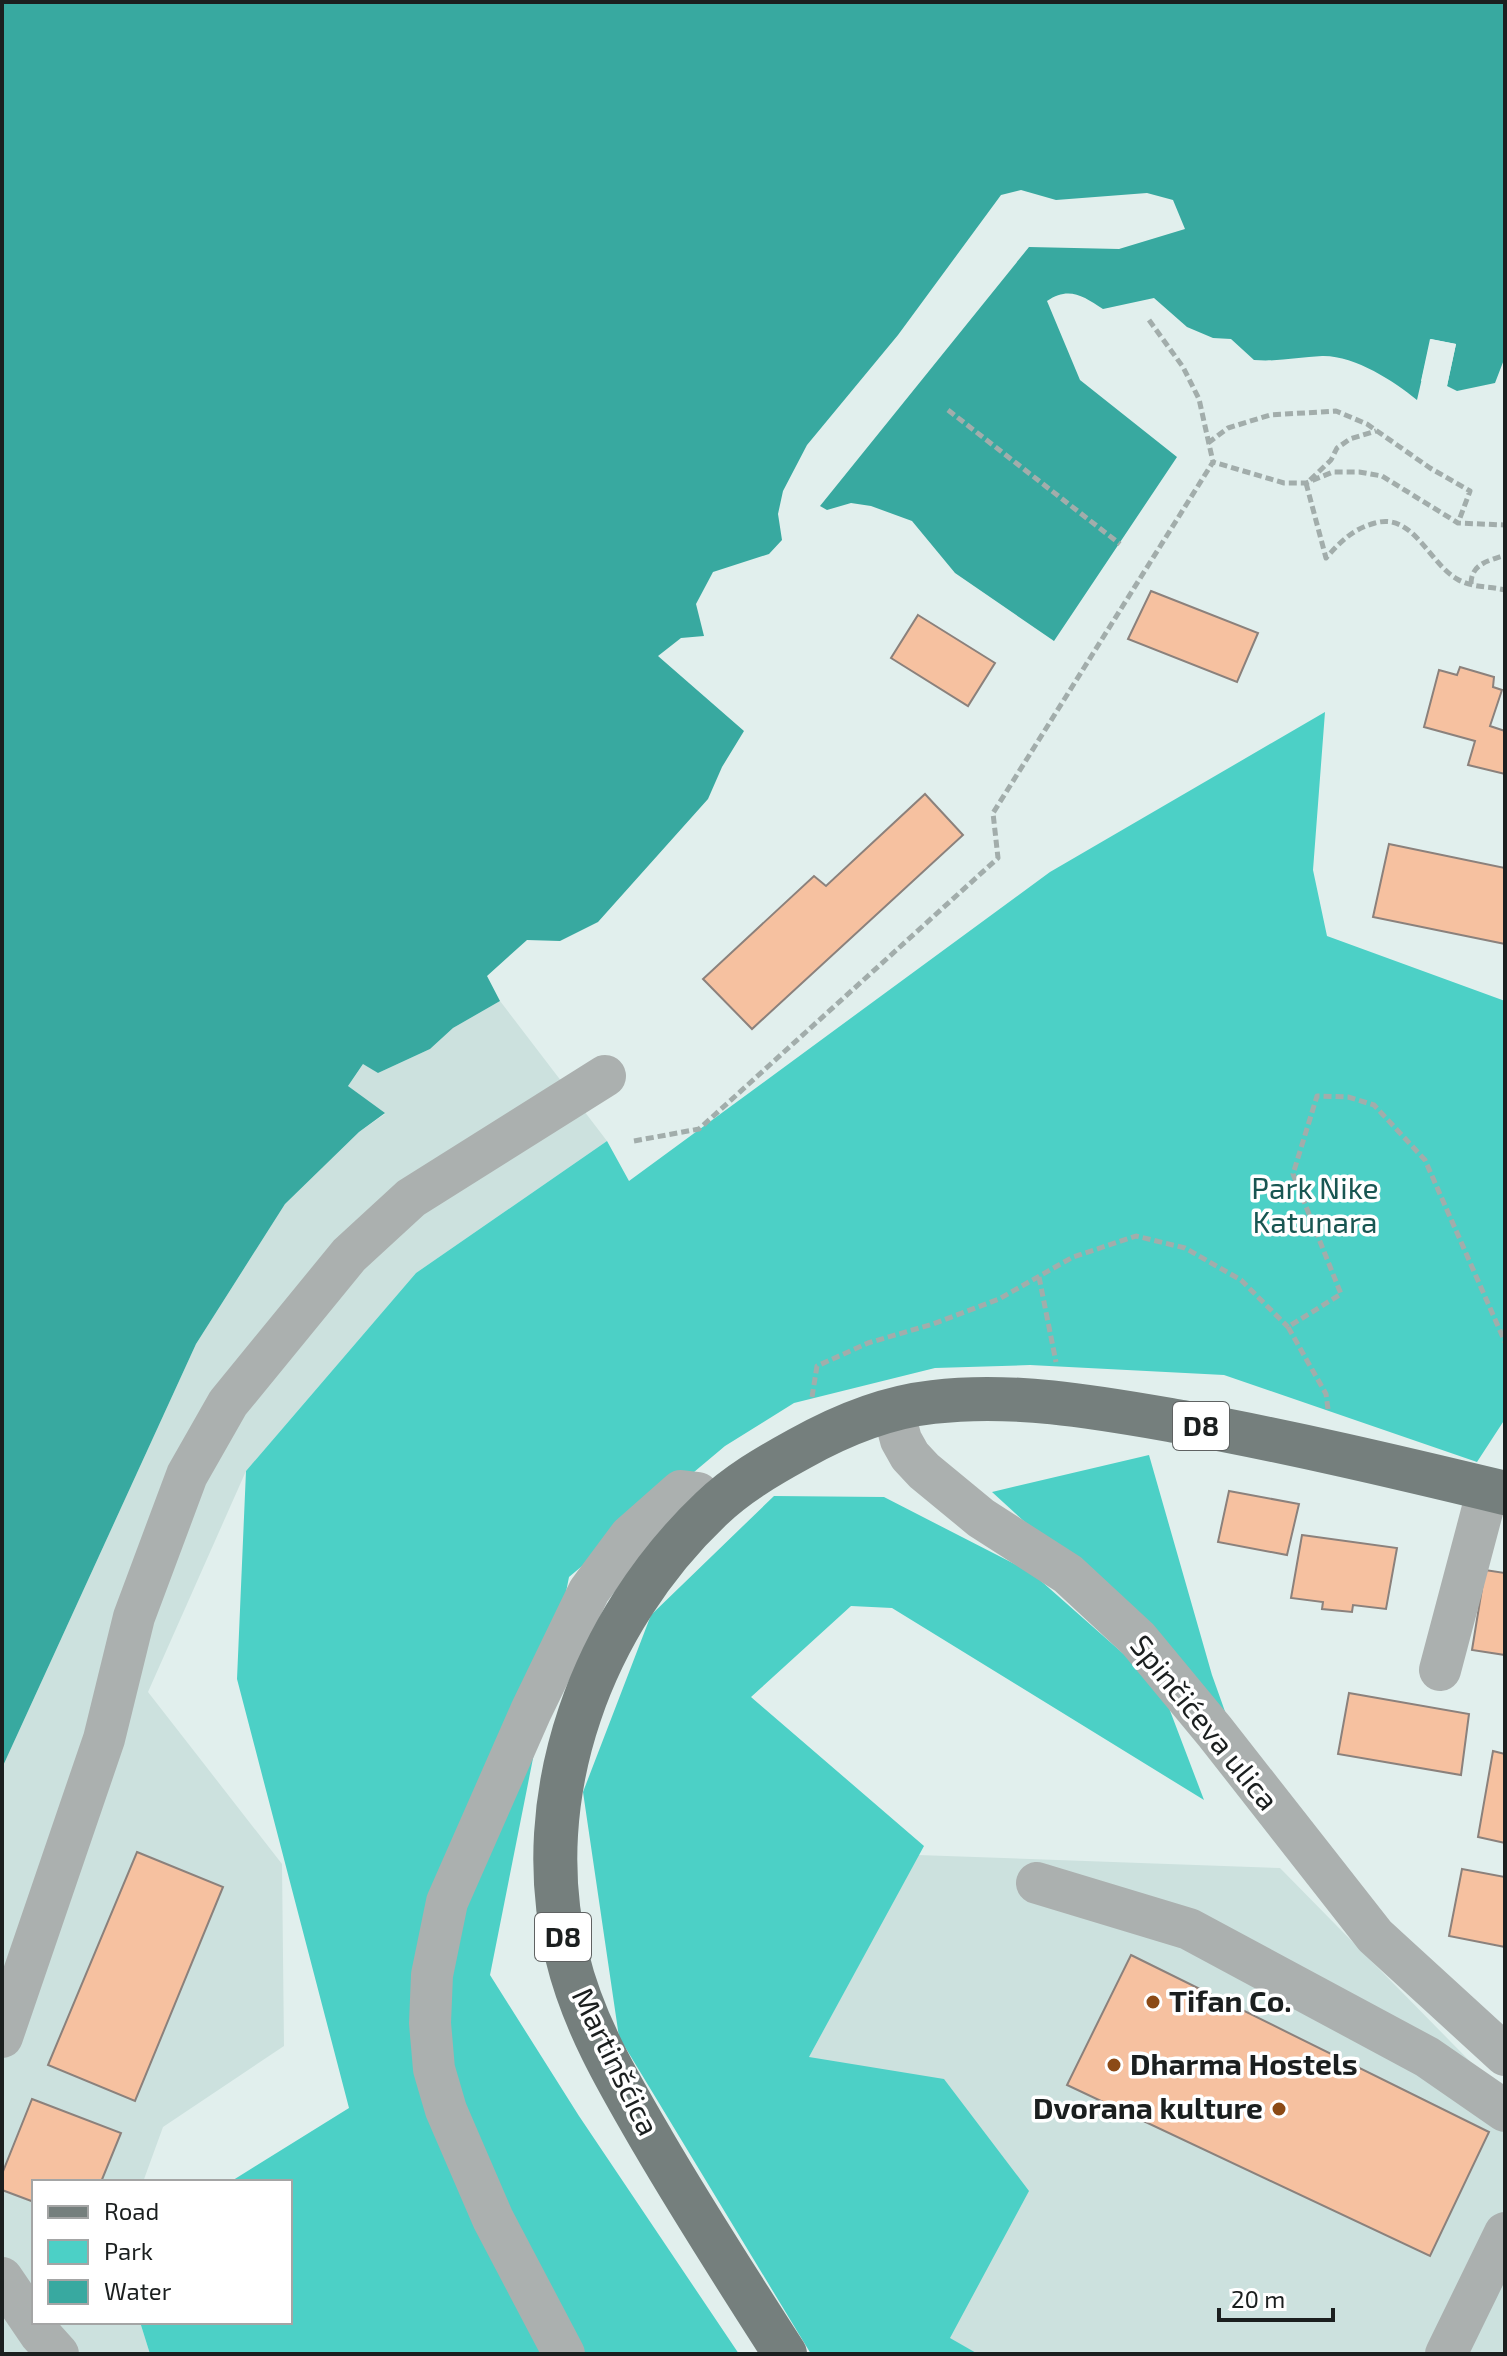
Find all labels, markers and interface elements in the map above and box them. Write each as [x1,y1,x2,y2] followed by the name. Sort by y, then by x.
[1251,1169,1379,1239] park label: Park Nike Katunara
[1173,1402,1229,1450] road number: D8
[1124,1627,1287,1817] street label: Spinčićeva ulica
[535,1913,591,1961] road number: D8
[566,1982,668,2141] street label: Martinšćica
[1169,1982,1292,2018] place label: Tifan Co.
[1144,1993,1162,2011] marker: Tifan Co.
[1130,2045,1358,2081] place label: Dharma Hostels
[1105,2056,1123,2074] marker: Dharma Hostels
[1033,2089,1263,2125] place label: Dvorana kulture
[1270,2100,1288,2118] marker: Dvorana kulture
[32,2180,292,2324] legend
[104,2196,159,2225] text: Road
[104,2236,153,2265] text: Park
[1219,2272,1333,2322] scale bar
[104,2276,172,2305] text: Water
[1231,2284,1285,2313] text: 20 m

